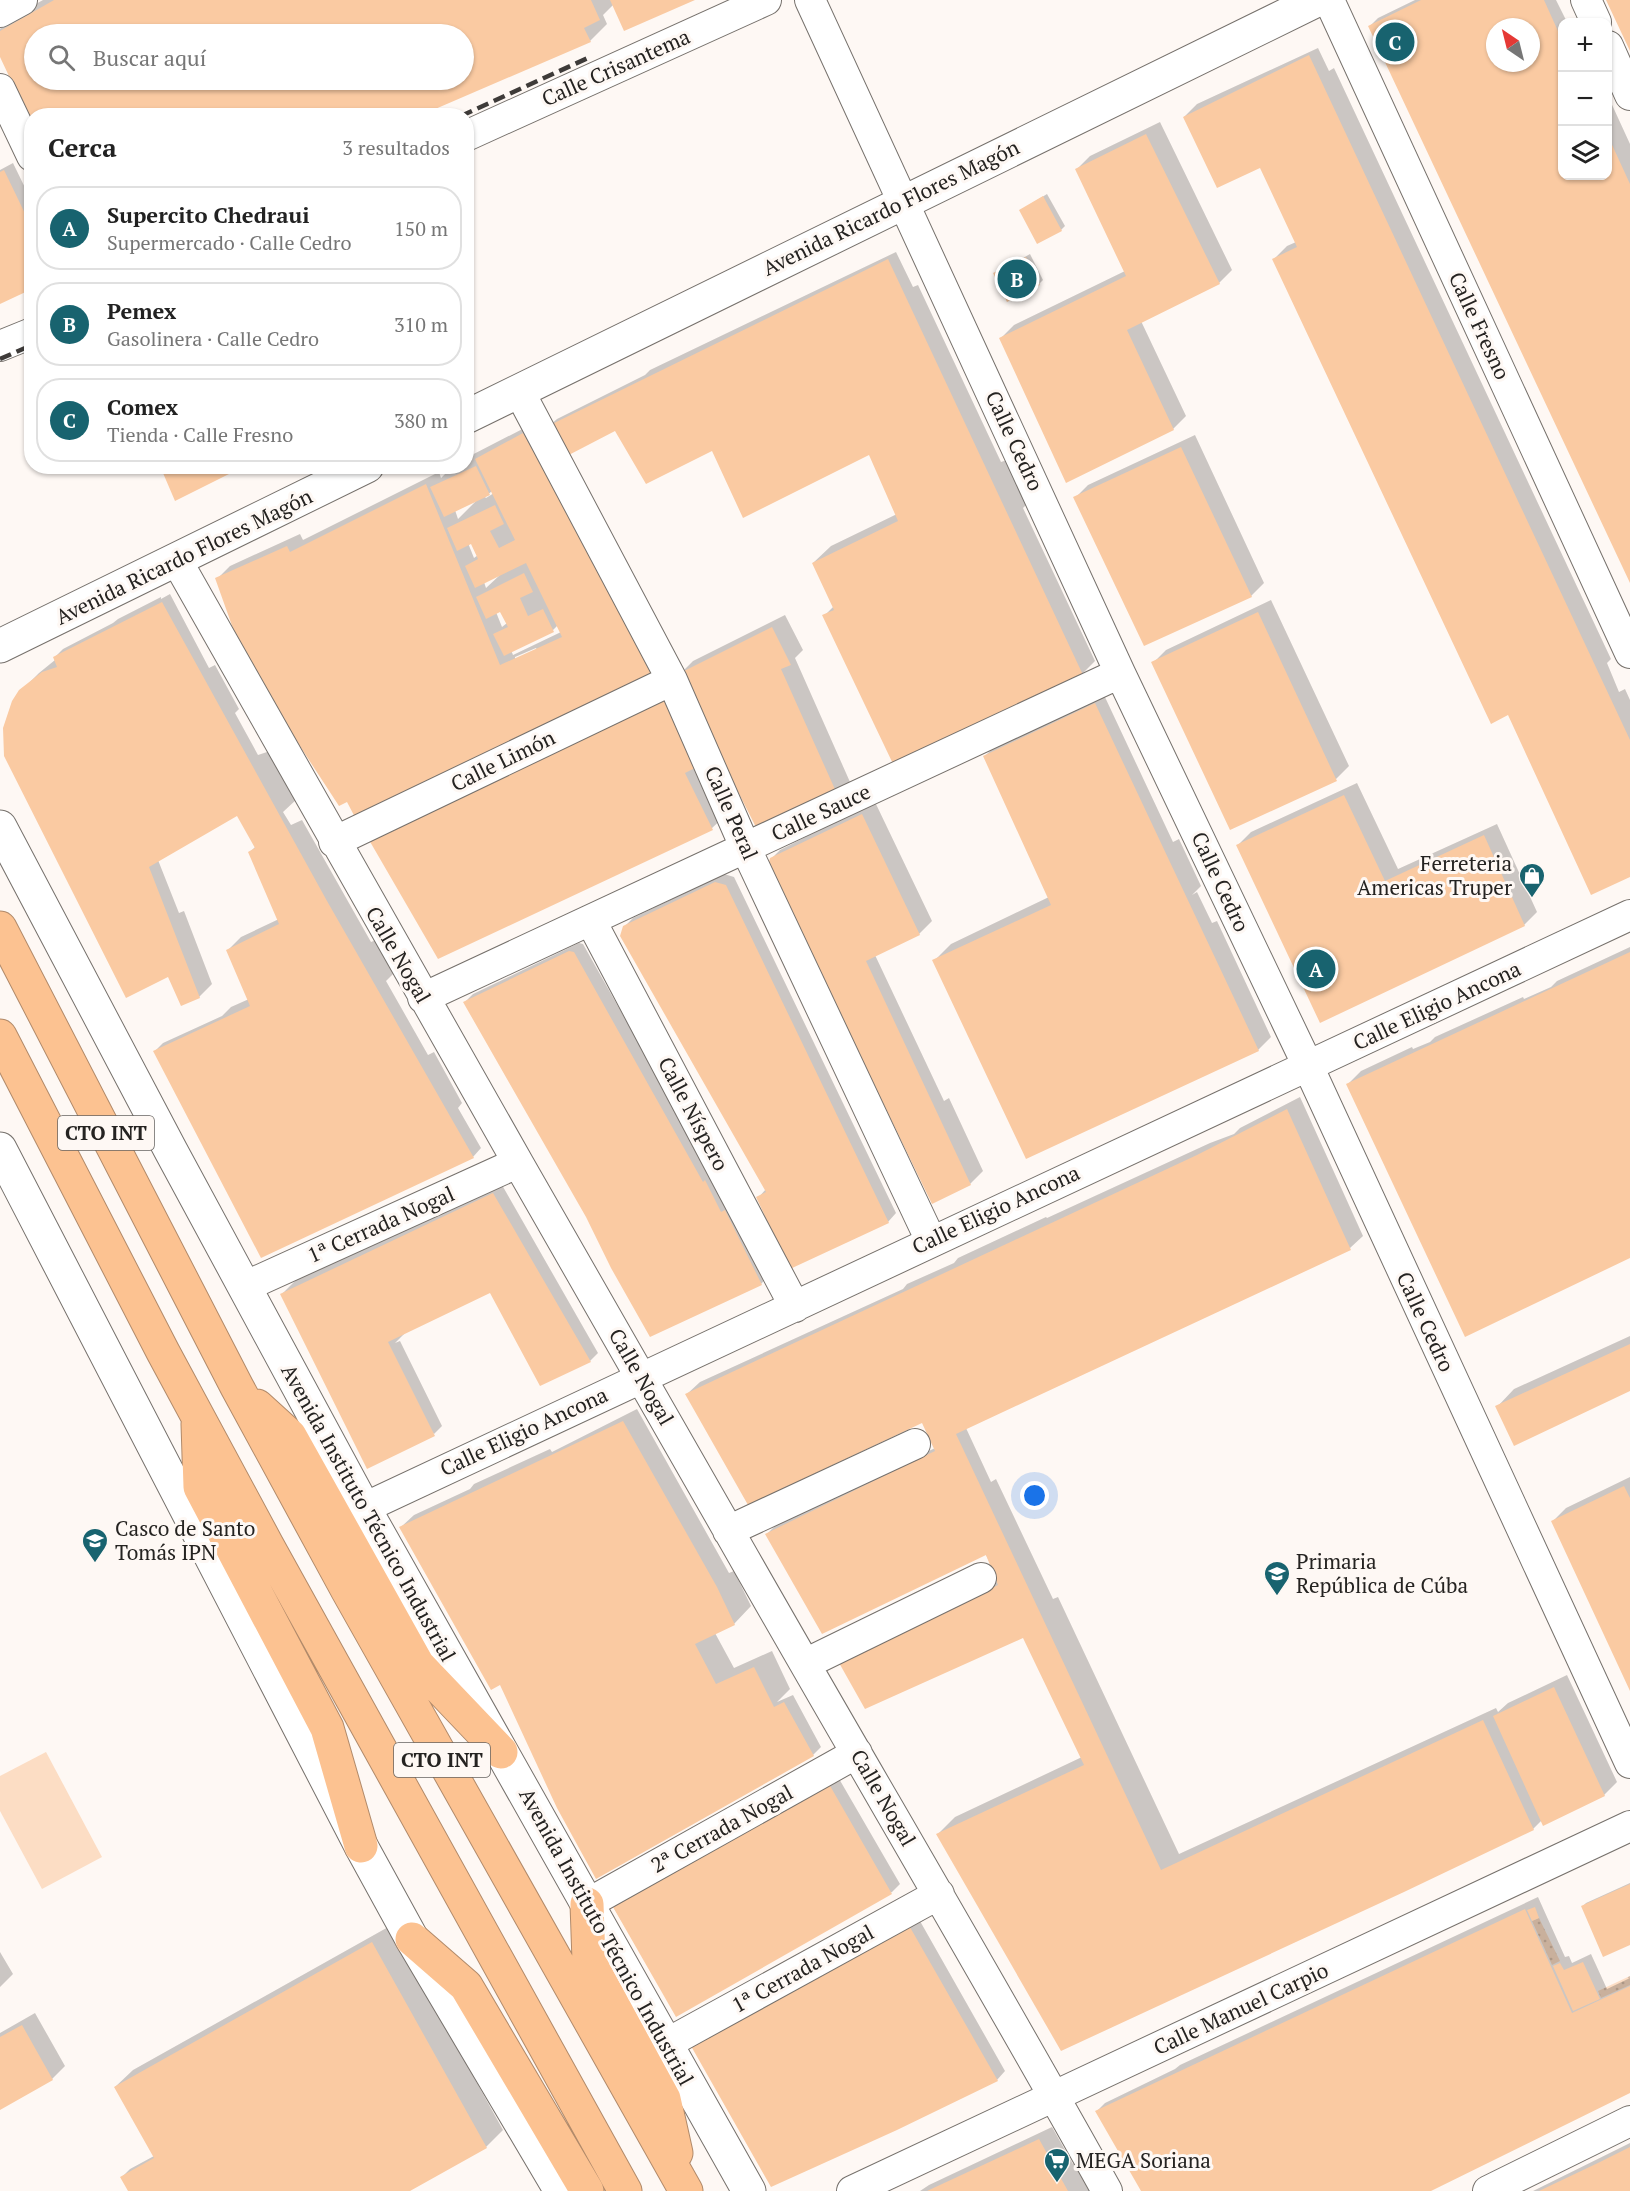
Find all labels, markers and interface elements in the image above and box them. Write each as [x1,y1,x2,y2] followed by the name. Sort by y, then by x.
[1486,18,1540,72] north arrow
[1558,18,1612,180] map controls
[1558,18,1612,72] button: +
[1376,20,1414,64] pin: C
[537,22,695,112] street label: Calle Crisantema
[24,24,474,90] search box
[45,41,78,74] icon: search
[93,43,206,72] text: Buscar aquí
[1558,72,1612,126] button: −
[1558,126,1612,180] button: layers
[48,130,117,164] text: Cerca
[757,132,1024,282] street label: Avenida Ricardo Flores Magón
[342,134,450,161] text: 3 resultados
[107,200,310,229] text: Supercito Chedraui
[62,215,77,242] text: A
[394,215,448,242] text: 150 m
[107,229,352,256] text: Supermercado · Calle Cedro
[998,256,1036,302] pin: B
[1443,267,1517,384] street label: Calle Fresno
[107,296,176,325] text: Pemex
[63,311,76,338] text: B
[394,311,448,338] text: 310 m
[107,325,319,352] text: Gasolinera · Calle Cedro
[980,386,1050,495] street label: Calle Cedro
[107,392,178,421] text: Comex
[63,407,76,434] text: C
[394,407,448,434] text: 380 m
[107,421,293,448] text: Tienda · Calle Fresno
[50,481,317,631] street label: Avenida Ricardo Flores Magón
[446,723,560,797] street label: Calle Limón
[699,761,765,864] street label: Calle Peral
[766,777,875,847] street label: Calle Sauce
[1186,827,1256,936] street label: Calle Cedro
[1357,849,1512,901] place label: Ferreteria Americas Truper
[1517,861,1547,899] shop icon: Ferreteria Americas Truper
[360,901,438,1008] street label: Calle Nogal
[1296,946,1336,992] pin: A
[1348,954,1525,1056] street label: Calle Eligio Ancona
[652,1052,736,1175] street label: Calle Níspero
[58,1116,154,1150] road number: CTO INT
[907,1158,1084,1260] street label: Calle Eligio Ancona
[303,1179,458,1269] street label: 1ª Cerrada Nogal
[1391,1267,1461,1376] street label: Calle Cedro
[603,1323,681,1430] street label: Calle Nogal
[275,1359,463,1666] street label: Avenida Instituto Técnico Industrial
[435,1380,612,1482] street label: Calle Eligio Ancona
[1020,1481,1049,1510] your location
[115,1514,255,1566] place label: Casco de Santo Tomás IPN
[80,1526,110,1564] school or university icon: Casco de Santo Tomás IPN
[1296,1547,1468,1599] place label: Primaria República de Cúba
[1262,1559,1292,1597] school or university icon: Primaria República de Cúba
[394,1743,490,1777] road number: CTO INT
[845,1744,923,1851] street label: Calle Nogal
[646,1778,797,1879] street label: 2ª Cerrada Nogal
[513,1783,701,2090] street label: Avenida Instituto Técnico Industrial
[727,1918,878,2019] street label: 1ª Cerrada Nogal
[1149,1955,1332,2061] street label: Calle Manuel Carpio
[1042,2146,1072,2184] supermarket icon: MEGA Soriana
[1076,2146,1211,2174] place label: MEGA Soriana

